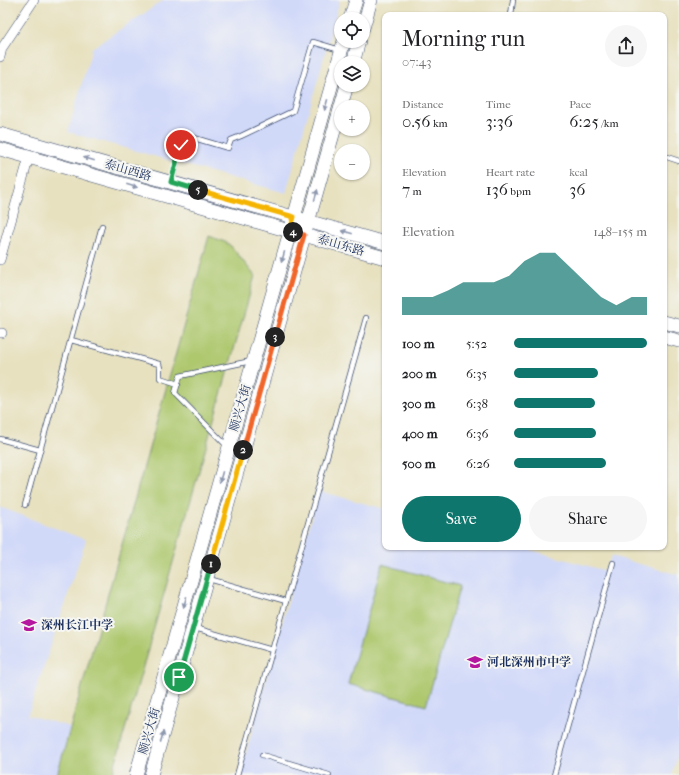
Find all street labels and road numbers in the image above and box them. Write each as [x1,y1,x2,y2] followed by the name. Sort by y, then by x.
[103,157,153,183] street label: 泰山西路
[316,232,366,258] street label: 泰山东路
[227,382,254,433] street label: 顺兴大街
[136,705,163,756] street label: 顺兴大街

